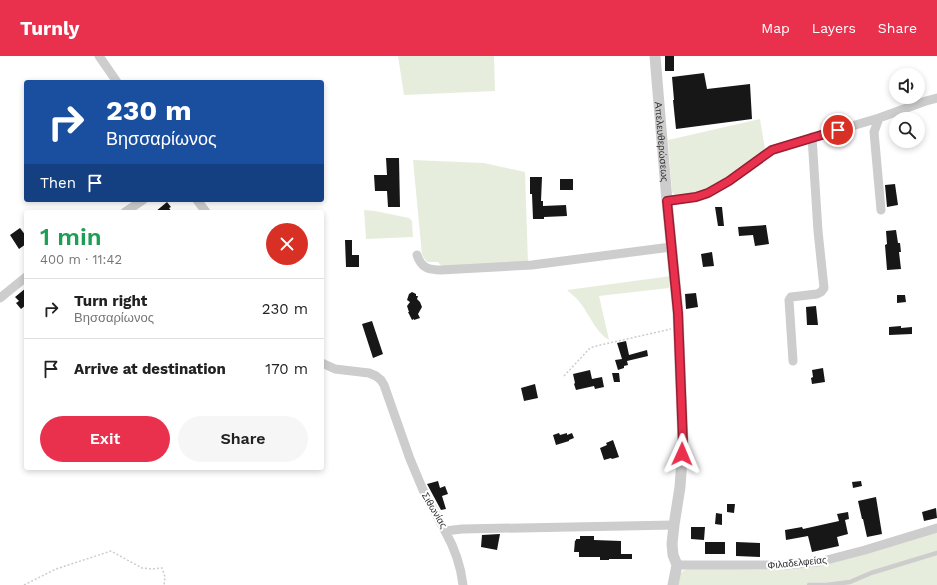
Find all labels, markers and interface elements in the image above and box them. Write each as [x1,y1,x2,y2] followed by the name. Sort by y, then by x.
[20,17,80,40] text: Turnly
[761,20,790,36] text: Map
[812,20,856,36] text: Layers
[878,20,917,36] text: Share
[889,68,925,148] map controls
[889,68,925,104] button: sound
[106,94,192,127] text: 230 m
[40,96,92,148] icon: right
[653,101,670,182] street label: Απελευθερώσεως
[889,112,925,148] button: search
[821,113,855,147] pin
[827,119,849,141] icon: arrive
[106,128,217,149] text: Βησσαρίωνος
[84,172,106,194] icon: arrive
[40,174,76,192] text: Then
[40,223,102,251] text: 1 min
[266,223,308,265] button: close
[40,252,122,267] text: 400 m · 11:42
[74,292,147,310] text: Turn right
[40,298,62,320] icon: right
[262,300,308,318] text: 230 m
[74,310,154,325] text: Βησσαρίωνος
[40,358,62,380] icon: arrive
[74,360,226,378] text: Arrive at destination
[265,360,308,378] text: 170 m
[40,416,170,462] button: Exit
[178,416,308,462] button: Share
[661,433,703,475] position arrow
[420,490,450,530] street label: Σιθωνίας
[767,554,827,571] street label: Φιλαδελφείας

